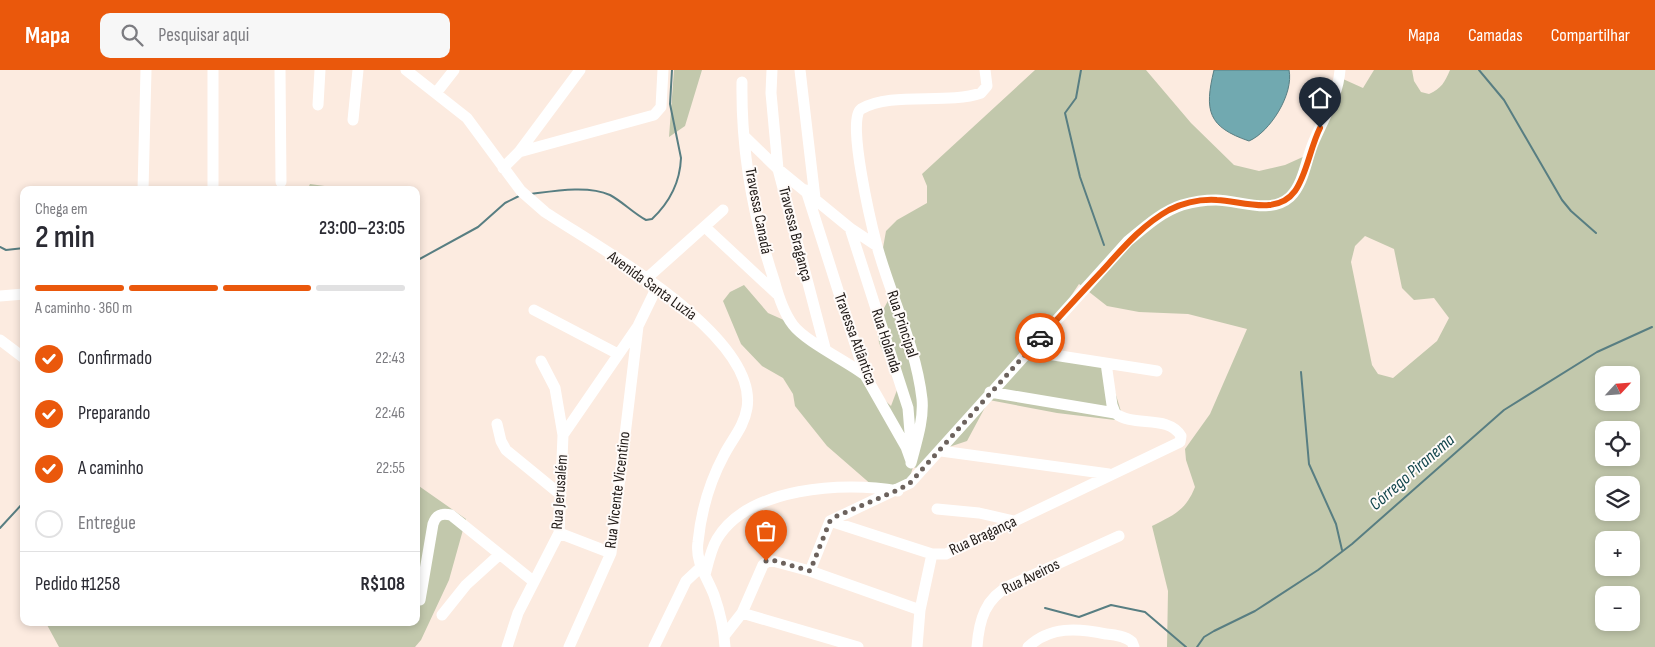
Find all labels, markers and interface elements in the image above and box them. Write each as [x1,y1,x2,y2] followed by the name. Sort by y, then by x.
[100,13,450,58] search box
[25,21,70,50] text: Mapa
[118,21,146,49] icon: search
[158,24,249,47] text: Pesquisar aqui
[1408,25,1440,46] text: Mapa
[1468,25,1523,46] text: Camadas
[1551,25,1630,46] text: Compartilhar
[1299,77,1341,128] pin
[1306,84,1334,112] icon: home
[740,166,776,256] street label: Travessa Canadá
[774,184,816,284] street label: Travessa Bragança
[35,200,88,219] text: Chega em
[319,217,405,240] text: 23:00–23:05
[35,218,95,257] text: 2 min
[603,247,700,325] street label: Avenida Santa Luzia
[882,288,922,360] street label: Rua Principal
[830,291,880,387] street label: Travessa Atlântica
[35,299,132,318] text: A caminho · 360 m
[867,307,905,375] street label: Rua Holanda
[1015,313,1065,363] courier
[1026,324,1054,352] icon: car
[35,345,63,373] icon: check
[78,347,152,370] text: Confirmado
[375,349,405,368] text: 22:43
[1595,366,1640,411] north arrow
[1595,366,1640,631] map controls
[35,400,63,428] icon: check
[78,402,150,425] text: Preparando
[375,404,405,423] text: 22:46
[1595,421,1640,466] button: locate
[1365,429,1459,515] water label: Córrego Piranema
[601,430,635,550] street label: Rua Vicente Vicentino
[548,454,572,530] street label: Rua Jerusalém
[35,455,63,483] icon: check
[78,457,144,480] text: A caminho
[376,459,405,478] text: 22:55
[1595,476,1640,521] button: layers
[745,510,787,561] pin
[78,512,136,535] text: Entregue
[946,512,1020,560] street label: Rua Bragança
[752,517,780,545] icon: bag
[1595,531,1640,576] button: +
[999,555,1063,599] street label: Rua Aveiros
[35,573,120,596] text: Pedido #1258
[360,573,405,596] text: R$108
[1595,586,1640,631] button: −

